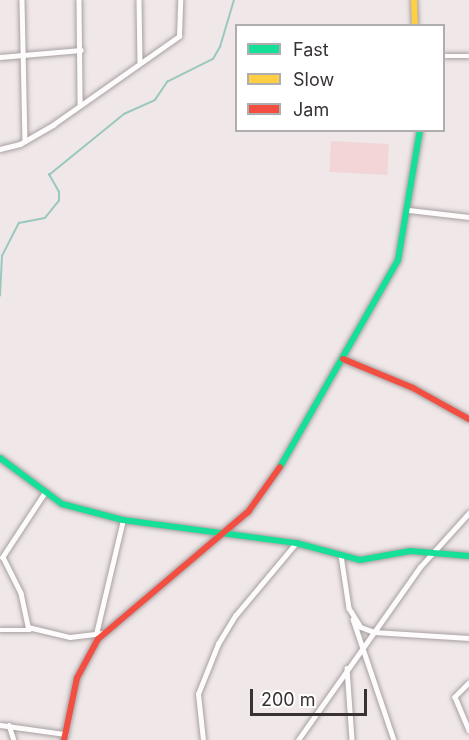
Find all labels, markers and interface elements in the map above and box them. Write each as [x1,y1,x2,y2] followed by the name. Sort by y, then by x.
[235,24,445,132] legend
[293,39,329,60] text: Fast
[293,69,334,90] text: Slow
[293,99,329,120] text: Jam
[253,677,370,715] scale bar
[261,689,316,710] text: 200 m

